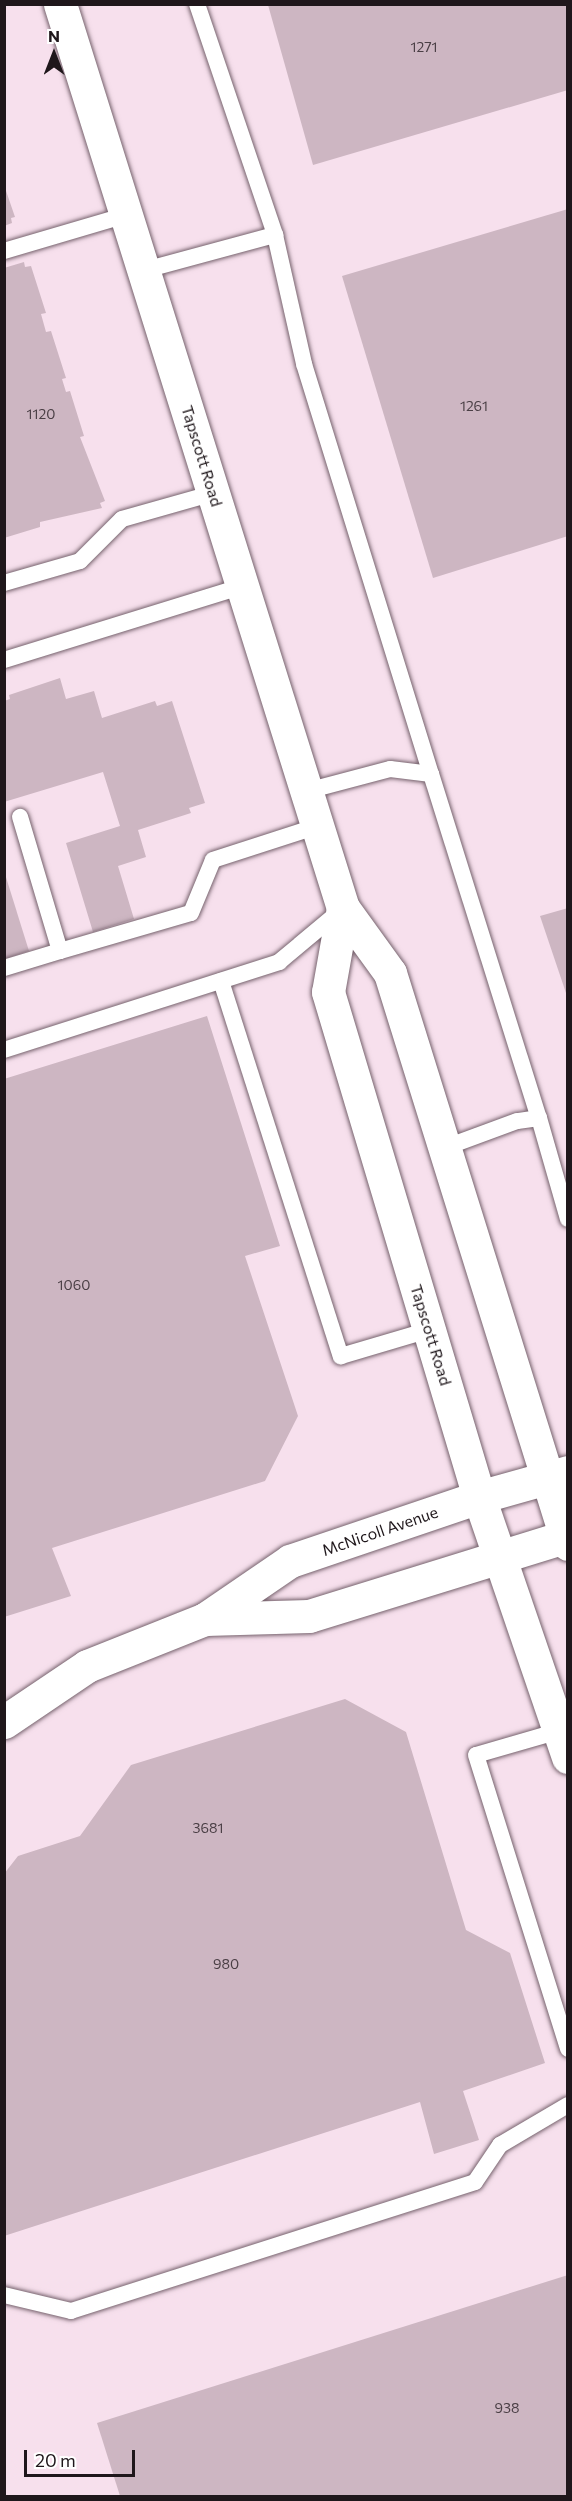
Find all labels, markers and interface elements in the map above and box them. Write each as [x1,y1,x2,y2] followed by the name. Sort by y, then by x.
[24,24,84,84] north arrow
[48,26,60,45] text: N
[410,39,438,55] house number: 1271
[460,398,488,414] house number: 1261
[178,403,226,509] street label: Tapscott Road
[27,406,55,422] house number: 1120
[58,1277,90,1293] house number: 1060
[407,1282,455,1388] street label: Tapscott Road
[319,1502,441,1560] street label: McNicoll Avenue
[193,1820,223,1836] house number: 3681
[213,1956,239,1972] house number: 980
[495,2400,519,2416] house number: 938
[27,2438,138,2476] scale bar
[35,2449,76,2471] text: 20 m

